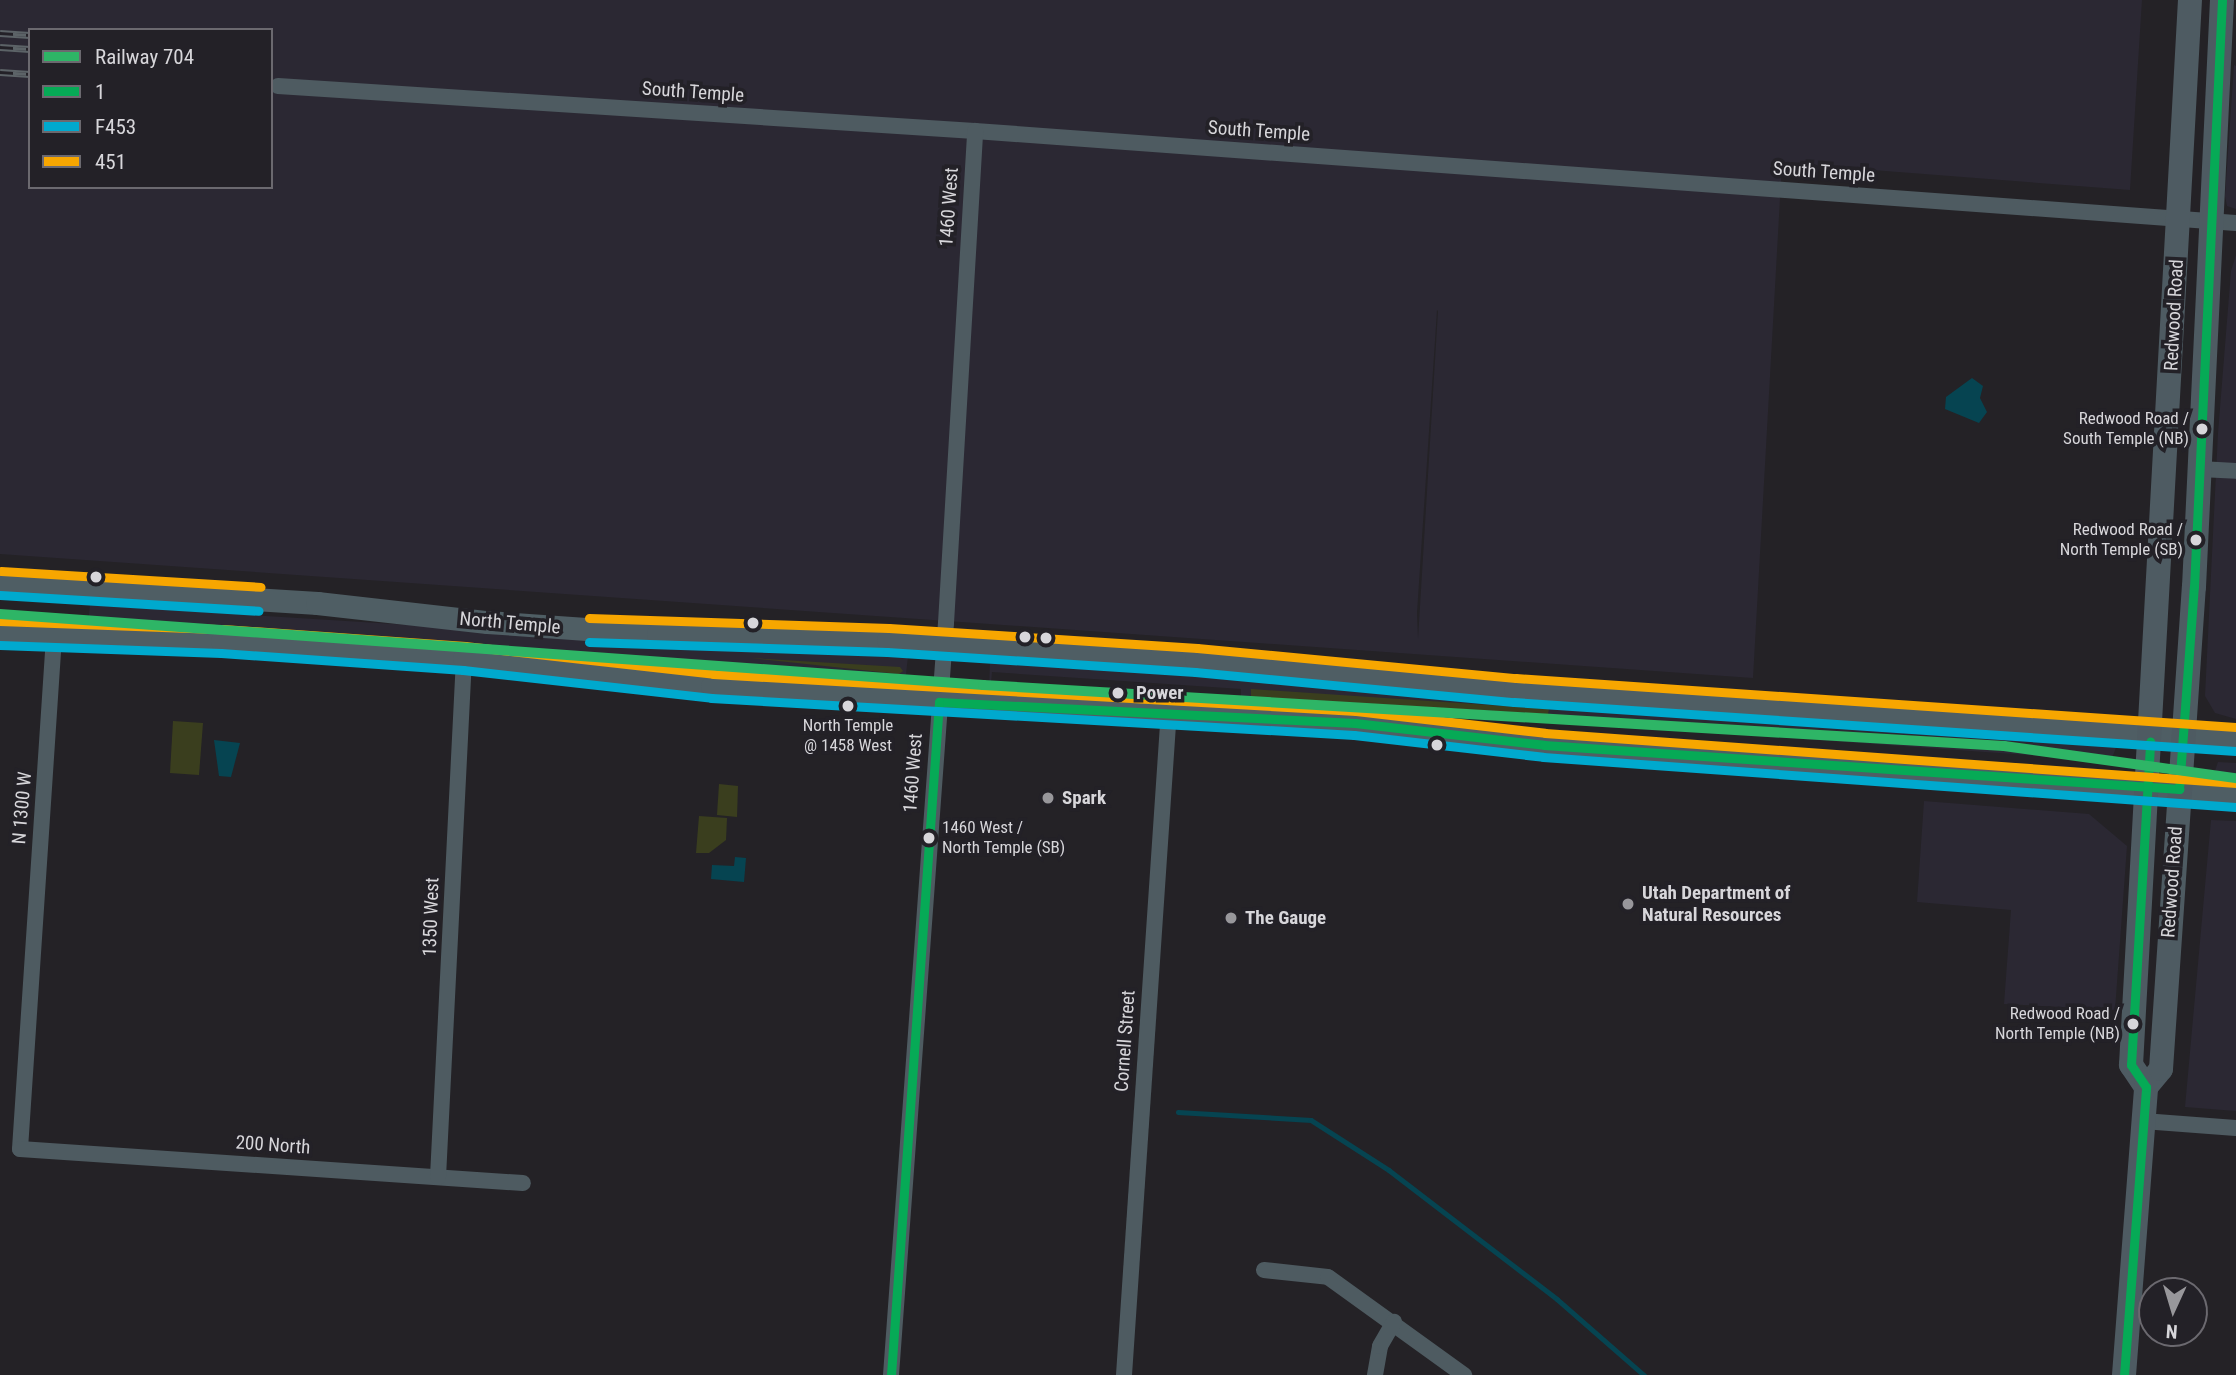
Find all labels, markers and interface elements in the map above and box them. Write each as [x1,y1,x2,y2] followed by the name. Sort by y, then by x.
[28,28,273,189] legend
[95,45,194,69] text: Railway 704
[641,77,745,107] street label: South Temple
[95,80,105,104] text: 1
[95,115,136,139] text: F453
[1207,116,1311,146] street label: South Temple
[95,150,126,174] text: 451
[1772,157,1876,187] street label: South Temple
[935,167,963,247] street label: 1460 West
[2160,259,2188,371] street label: Redwood Road
[2063,409,2189,449] place label: Redwood Road / South Temple (NB)
[2195,422,2209,436] marker: Redwood Road / South Temple (NB)
[2059,520,2183,560] place label: Redwood Road / North Temple (SB)
[2189,533,2203,547] marker: Redwood Road / North Temple (SB)
[89,570,103,584] unlabelled marker
[458,607,562,639] street label: North Temple
[746,616,760,630] unlabelled marker
[1018,630,1032,644] unlabelled marker
[1039,631,1053,645] unlabelled marker
[1107,682,1129,704] marker: Power
[1136,682,1184,704] place label: Power
[841,699,855,713] marker: North Temple @ 1458 West
[803,716,893,756] place label: North Temple @ 1458 West
[899,733,927,813] street label: 1460 West
[1430,738,1444,752] unlabelled marker
[7,771,37,845] street label: N 1300 W
[1062,787,1106,809] place label: Spark
[1040,790,1056,806] marker: Spark
[942,818,1066,858] place label: 1460 West / North Temple (SB)
[2157,825,2187,939] street label: Redwood Road
[922,831,936,845] marker: 1460 West / North Temple (SB)
[418,877,444,957] street label: 1350 West
[1642,882,1791,926] place label: Utah Department of Natural Resources
[1620,896,1636,912] marker: Utah Department of Natural Resources
[1245,907,1326,929] place label: The Gauge
[1223,910,1239,926] marker: The Gauge
[1110,989,1140,1093] street label: Cornell Street
[1995,1004,2120,1044] place label: Redwood Road / North Temple (NB)
[2126,1017,2140,1031] marker: Redwood Road / North Temple (NB)
[235,1131,311,1159] street label: 200 North
[2138,1277,2208,1347] north arrow
[2165,1320,2178,1343] text: N

